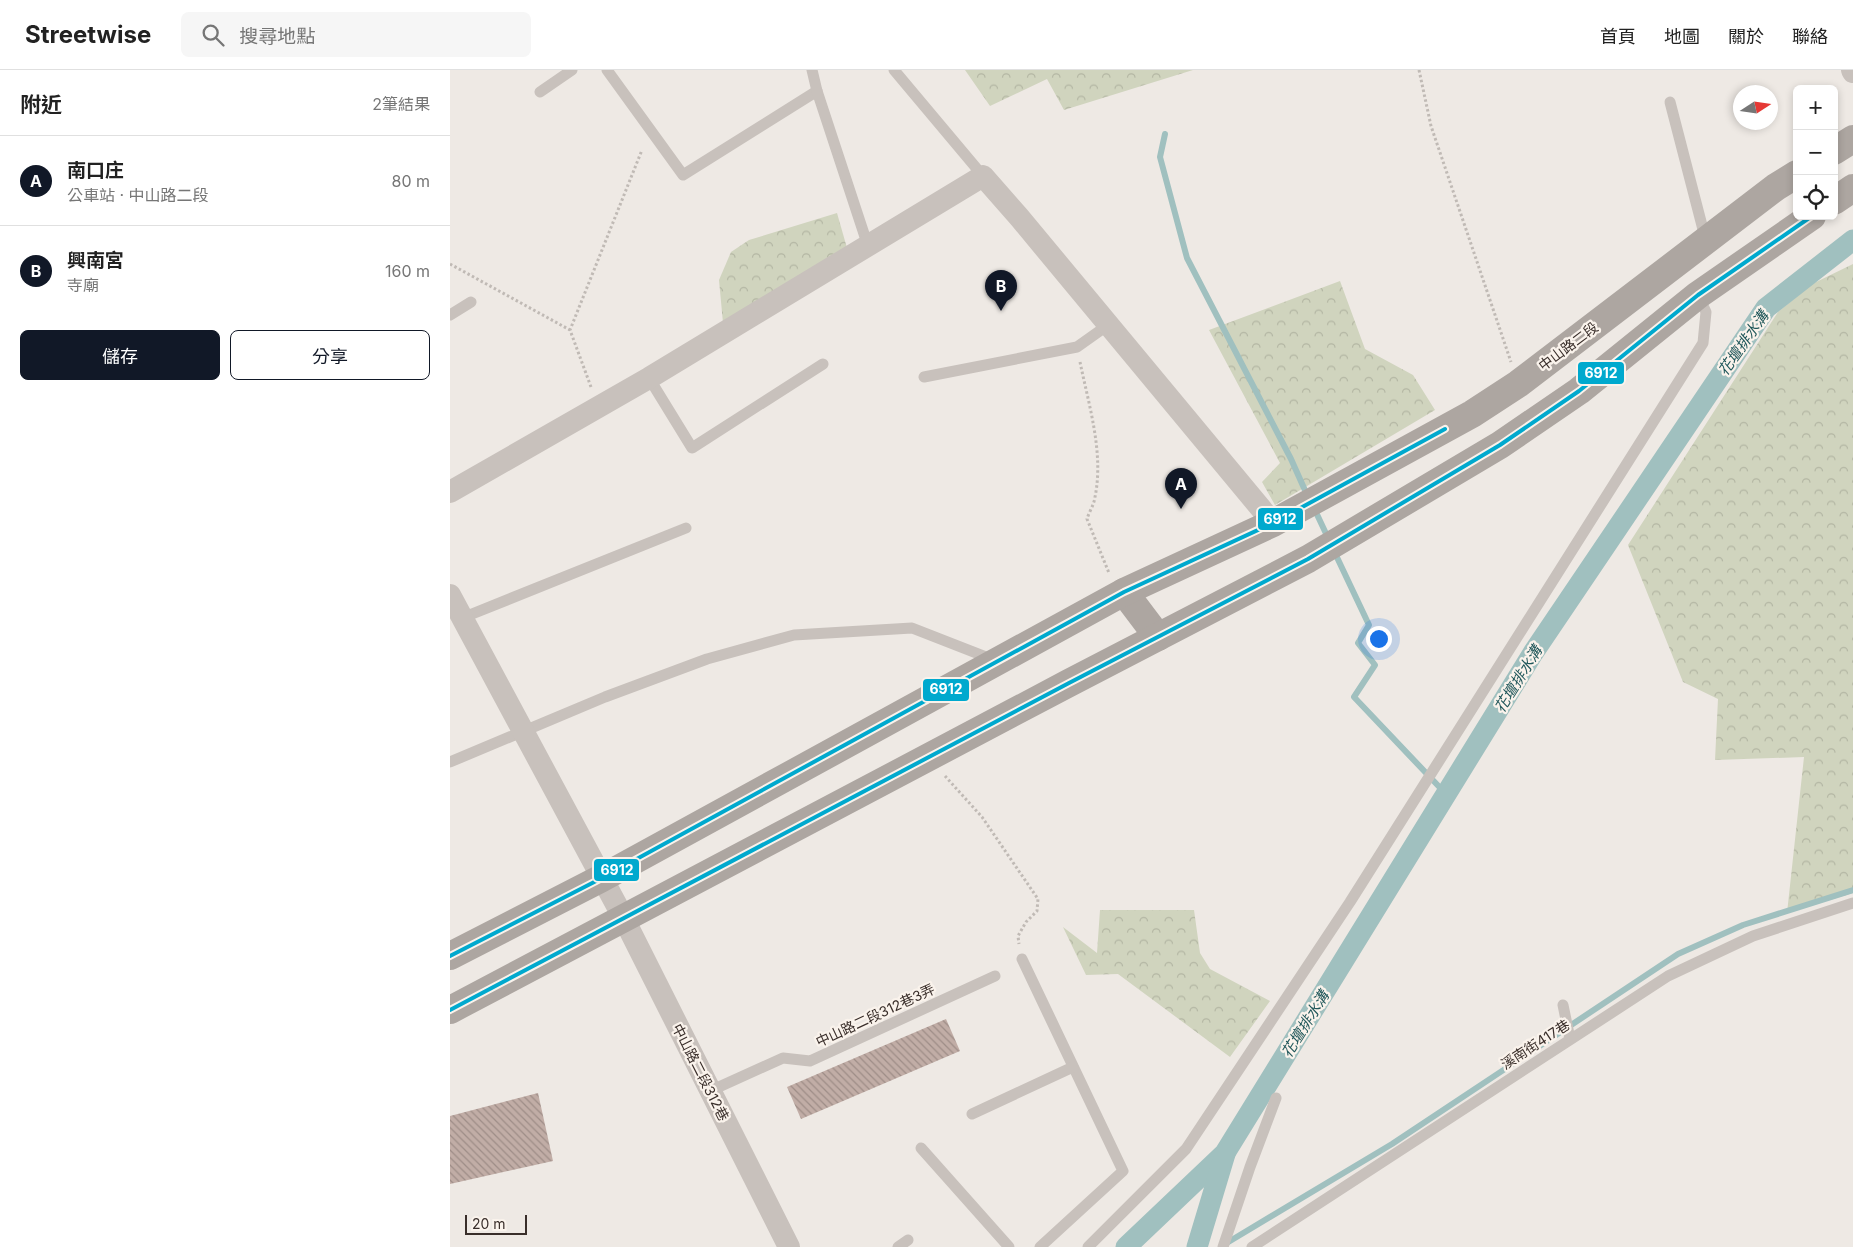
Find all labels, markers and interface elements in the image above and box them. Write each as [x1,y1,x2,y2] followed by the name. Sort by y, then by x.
[181,12,531,57] search box
[25,20,151,49] text: Streetwise
[199,21,227,49] icon: search
[239,25,315,48] text: 搜尋地點
[1600,26,1636,47] text: 首頁
[1664,26,1700,47] text: 地圖
[1728,26,1764,47] text: 關於
[1792,26,1828,47] text: 聯絡
[1733,85,1778,130] north arrow
[1793,85,1838,220] map controls
[1793,85,1838,130] button: +
[20,92,62,117] text: 附近
[372,94,430,114] text: 2筆結果
[1793,130,1838,175] button: −
[67,159,124,182] text: 南口庄
[30,171,42,191] text: A
[391,171,430,191] text: 80 m
[1793,175,1838,220] button: locate
[67,185,209,205] text: 公車站 · 中山路二段
[67,249,124,272] text: 興南宮
[31,261,41,281] text: B
[385,261,430,281] text: 160 m
[985,270,1017,311] pin: B
[67,275,99,295] text: 寺廟
[1714,305,1773,379] water label: 花壇排水溝
[1535,318,1601,374] street label: 中山路二段
[20,330,220,380] button: 儲存
[230,330,430,380] button: 分享
[1577,361,1625,385] line badge: 6912
[1584,364,1618,381] text: 6912
[1165,468,1197,509] pin: A
[1257,507,1304,531] line badge: 6912
[1263,510,1297,527] text: 6912
[1366,626,1392,652] your location
[1490,640,1547,716] water label: 花壇排水溝
[922,678,970,702] line badge: 6912
[929,680,963,697] text: 6912
[593,858,640,882] line badge: 6912
[600,861,634,878] text: 6912
[813,980,937,1050] street label: 中山路二段312巷3弄
[1277,985,1334,1061] water label: 花壇排水溝
[1497,1016,1573,1072] street label: 溪南街417巷
[669,1021,733,1123] street label: 中山路二段312巷
[465,1212,528,1235] scale bar
[472,1215,506,1232] text: 20 m

